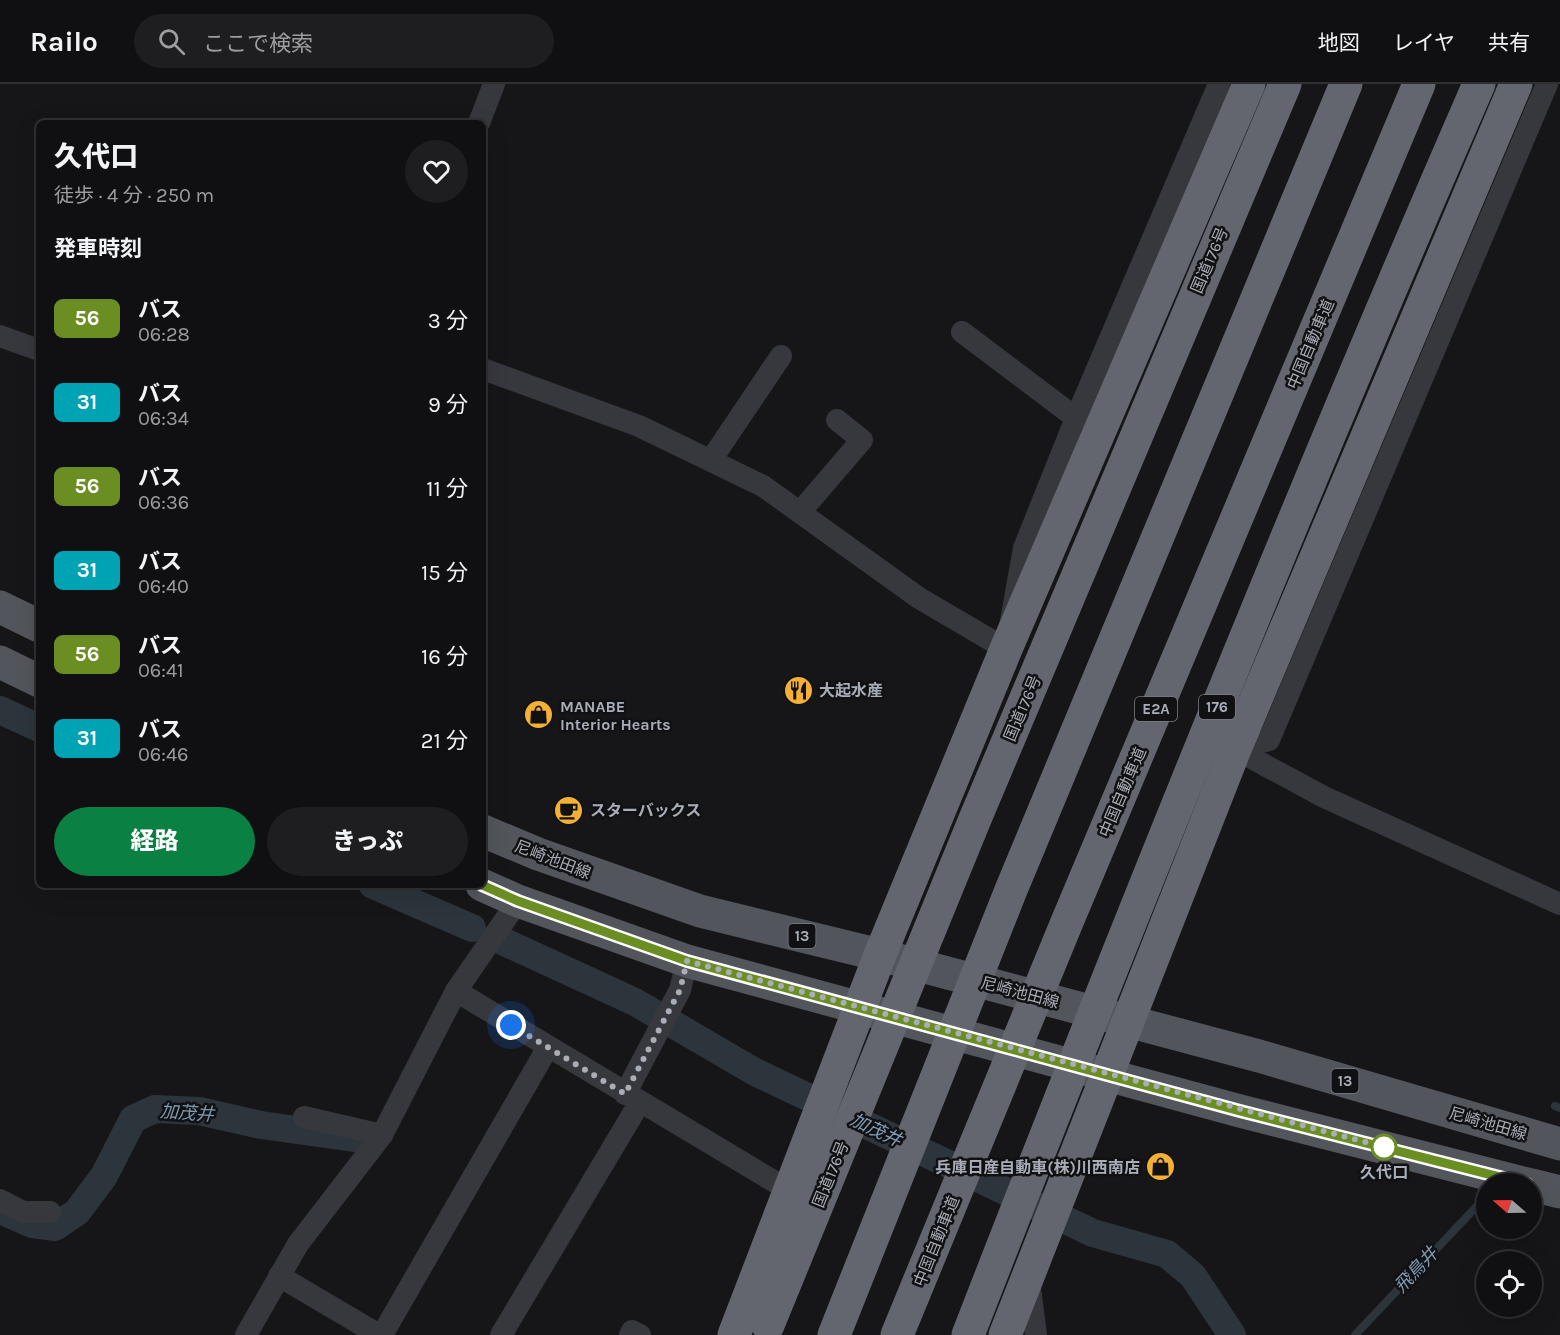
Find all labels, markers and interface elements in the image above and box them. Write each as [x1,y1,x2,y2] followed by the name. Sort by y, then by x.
[134,14,554,68] search box
[30,25,98,58] text: Railo
[155,25,188,58] icon: search
[203,31,313,57] text: ここで検索
[1318,31,1360,55] text: 地図
[1393,31,1455,55] text: レイヤ
[1488,31,1530,55] text: 共有
[54,140,138,173] text: 久代口
[405,140,468,203] button: heart
[54,184,214,207] text: 徒歩 · 4 分 · 250 m
[1187,224,1232,296] street label: 国道176号
[54,236,142,262] text: 発車時刻
[1283,296,1338,392] street label: 中国自動車道
[138,297,182,323] text: バス
[75,306,99,330] text: 56
[428,308,468,334] text: 3 分
[138,323,190,346] text: 06:28
[138,381,182,407] text: バス
[77,390,97,414] text: 31
[428,392,468,418] text: 9 分
[138,407,189,430] text: 06:34
[138,465,182,491] text: バス
[75,474,99,498] text: 56
[426,476,468,502] text: 11 分
[138,491,189,514] text: 06:36
[138,549,182,575] text: バス
[77,558,97,582] text: 31
[421,560,468,586] text: 15 分
[138,575,189,598] text: 06:40
[138,633,182,659] text: バス
[75,642,99,666] text: 56
[421,644,468,670] text: 16 分
[138,659,184,682] text: 06:41
[1000,672,1045,744] street label: 国道176号
[782,674,814,706] restaurant icon: 大起水産
[819,681,883,700] place label: 大起水産
[1199,695,1235,719] road number: 176
[560,697,671,734] place label: MANABE Interior Hearts
[1135,697,1177,721] road number: E2A
[523,699,555,731] shop icon: MANABE Interior Hearts
[138,717,182,743] text: バス
[77,726,97,750] text: 31
[421,728,468,754] text: 21 分
[138,743,189,766] text: 06:46
[1095,744,1150,840] street label: 中国自動車道
[553,794,585,826] cafe icon: スターバックス
[590,801,701,820] place label: スターバックス
[54,807,255,876] button: 経路
[267,807,468,876] button: きっぷ
[512,836,594,883] street label: 尼崎池田線
[788,924,816,948] road number: 13
[979,973,1061,1012] street label: 尼崎池田線
[496,1010,526,1040] your location
[1332,1069,1358,1093] road number: 13
[159,1100,217,1126] water label: 加茂井
[1447,1103,1529,1144] street label: 尼崎池田線
[847,1109,907,1152] water label: 加茂井
[1371,1134,1397,1160] marker: 久代口
[809,1138,852,1210] street label: 国道176号
[1145,1151,1177,1183] shop icon: 兵庫日産自動車(株)川西南店
[935,1158,1140,1177] place label: 兵庫日産自動車(株)川西南店
[1360,1163,1408,1182] place label: 久代口
[1476,1173,1542,1239] north arrow
[1476,1173,1542,1317] map controls
[910,1193,963,1289] street label: 中国自動車道
[1390,1241,1444,1297] water label: 飛鳥井
[1476,1251,1542,1317] button: locate

